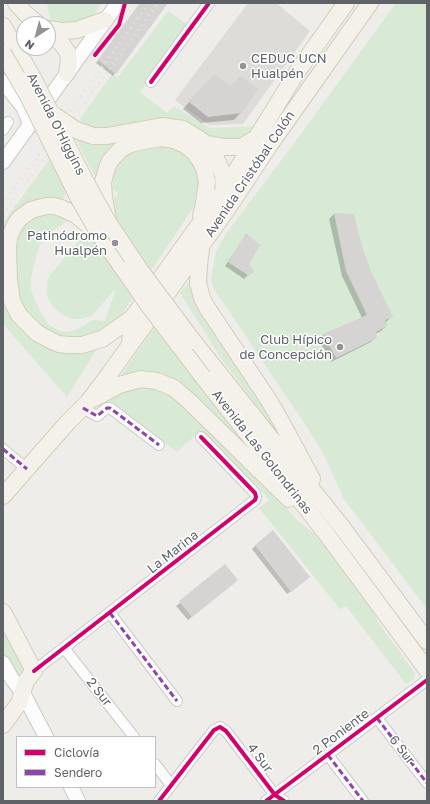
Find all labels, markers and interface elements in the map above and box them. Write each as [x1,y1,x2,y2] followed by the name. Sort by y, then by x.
[16,16,56,56] north arrow
[22,38,36,53] text: N
[251,51,327,82] place label: CEDUC UCN Hualpén
[238,61,248,71] marker: CEDUC UCN Hualpén
[23,70,89,178] street label: Avenida O'Higgins
[202,108,298,240] street label: Avenida Cristóbal Colón
[27,228,107,259] place label: Patinódromo Hualpén
[110,238,120,248] marker: Patinódromo Hualpén
[240,332,332,363] place label: Club Hípico de Concepción
[335,342,345,352] marker: Club Hípico de Concepción
[209,387,315,517] street label: Avenida Las Golondrinas
[144,527,202,577] street label: La Marina
[83,675,115,709] street label: 2 Sur
[310,706,372,758] street label: 2 Poniente
[386,732,418,768] street label: 6 Sur
[16,736,156,788] legend
[244,740,276,776] street label: 4 Sur
[54,745,99,760] text: Ciclovía
[54,765,102,780] text: Sendero

